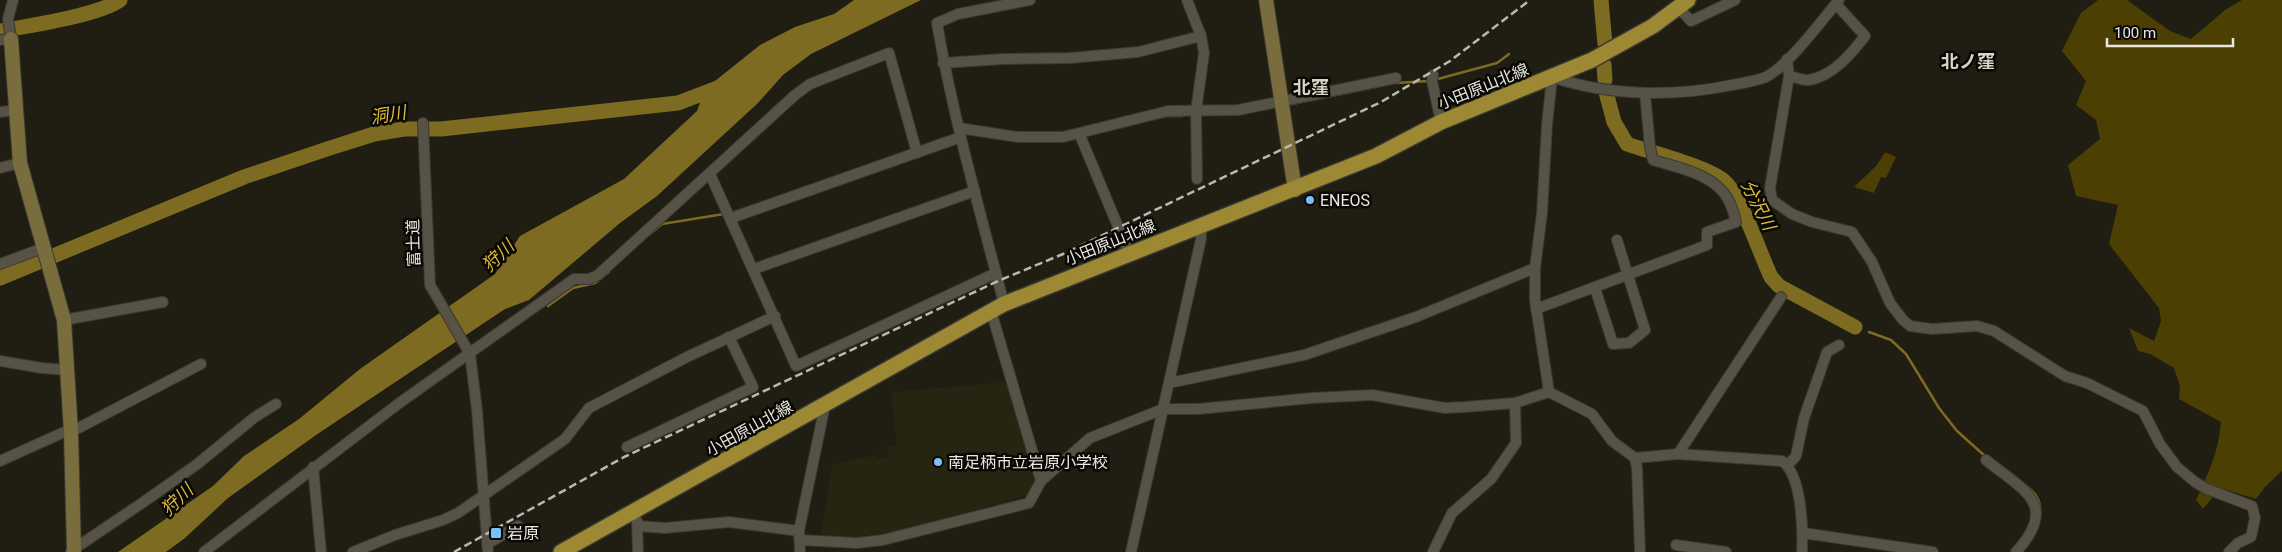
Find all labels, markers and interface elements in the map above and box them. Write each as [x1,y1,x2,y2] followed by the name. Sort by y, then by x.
[2107,15,2233,47] scale bar
[2114,24,2156,42] text: 100 m
[1941,51,1995,72] district label: 北ノ窪
[1435,60,1531,113] street label: 小田原山北線
[1293,77,1329,98] district label: 北窪
[369,101,409,128] water label: 洞川
[1737,176,1781,235] water label: 分沢川
[1320,191,1370,210] place label: ENEOS
[1304,194,1316,206] marker: ENEOS
[1062,216,1158,269] street label: 小田原山北線
[403,219,424,267] street label: 富士道
[477,234,519,276] water label: 狩川
[703,397,796,460] street label: 小田原山北線
[948,453,1108,472] place label: 南足柄市立岩原小学校
[932,456,944,468] marker: 南足柄市立岩原小学校
[156,478,198,520] water label: 狩川
[507,524,539,543] place label: 岩原
[489,526,503,540] marker: 岩原

